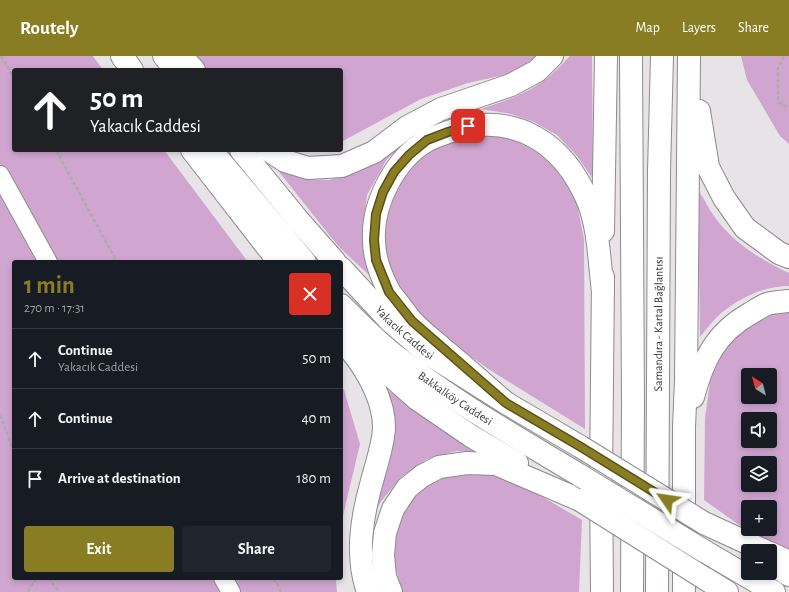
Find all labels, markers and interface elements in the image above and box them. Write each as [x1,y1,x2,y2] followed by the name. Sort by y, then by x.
[20,19,79,38] text: Routely
[635,21,660,35] text: Map
[682,21,716,35] text: Layers
[738,21,769,35] text: Share
[24,84,76,136] icon: ahead
[90,85,144,113] text: 50 m
[451,109,485,143] pin
[457,115,479,137] icon: arrive
[90,118,201,136] text: Yakacık Caddesi
[652,257,665,391] street label: Samandıra - Kartal Bağlantısı
[289,273,331,315] button: close
[24,274,75,298] text: 1 min
[24,302,85,315] text: 270 m · 17:31
[373,304,436,362] street label: Yakacık Caddesi
[58,343,113,358] text: Continue
[24,348,46,370] icon: ahead
[302,351,331,366] text: 50 m
[58,361,138,374] text: Yakacık Caddesi
[741,368,777,404] north arrow
[741,368,777,580] map controls
[416,369,495,427] street label: Bakkalköy Caddesi
[24,408,46,430] icon: ahead
[58,411,113,426] text: Continue
[301,411,331,426] text: 40 m
[741,412,777,448] button: sound
[741,456,777,492] button: layers
[24,468,46,490] icon: arrive
[58,471,181,486] text: Arrive at destination
[296,471,331,486] text: 180 m
[646,479,688,521] position arrow
[741,500,777,536] button: +
[24,526,174,572] button: Exit
[182,526,331,572] button: Share
[741,544,777,580] button: −

